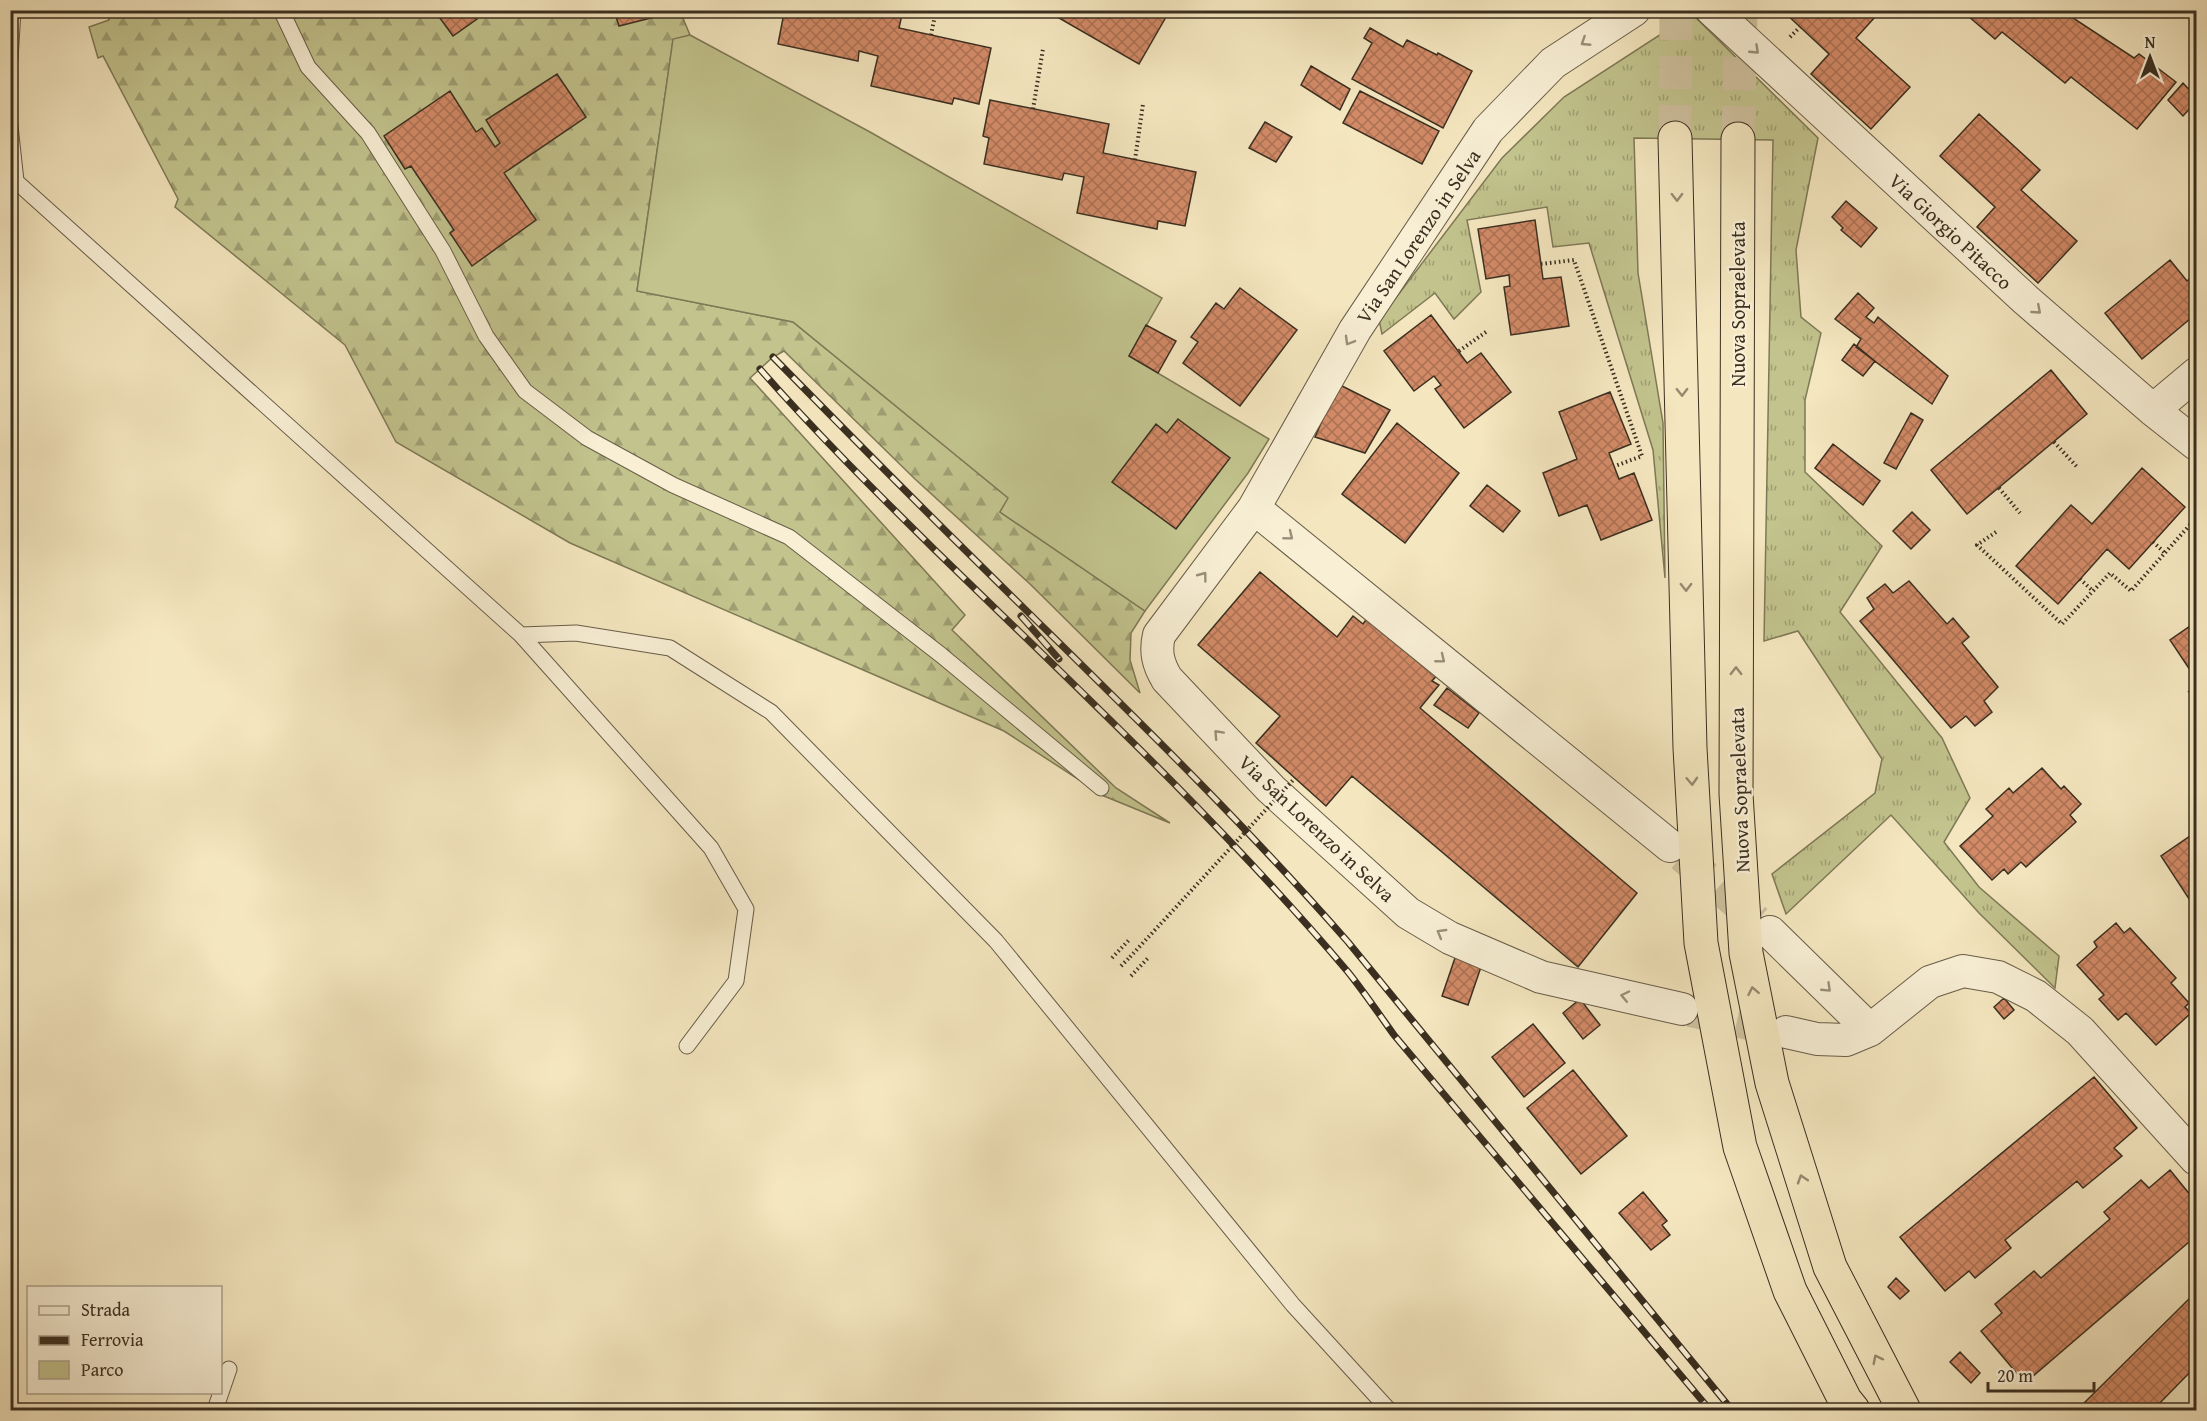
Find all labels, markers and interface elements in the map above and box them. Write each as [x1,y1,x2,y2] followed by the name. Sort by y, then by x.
[2120,27,2180,87] north arrow
[2145,30,2156,54] text: N
[1581,35,1591,47] one-way arrow
[1748,43,1758,54] one-way arrow
[1349,143,1487,329] street label: Via San Lorenzo in Selva
[1883,166,2019,296] street label: Via Giorgio Pitacco
[1671,192,1683,201] one-way arrow
[1723,221,1752,387] street label: Nuova Sopraelevata
[2030,303,2041,314] one-way arrow
[1345,335,1356,345] one-way arrow
[1675,387,1688,396] one-way arrow
[1282,529,1293,540] one-way arrow
[1196,572,1207,583] one-way arrow
[1680,582,1692,591] one-way arrow
[1434,652,1445,663] one-way arrow
[1730,666,1742,675] one-way arrow
[1722,706,1756,873] street label: Nuova Sopraelevata
[1214,730,1225,740] one-way arrow
[1232,748,1402,909] street label: Via San Lorenzo in Selva
[1685,777,1698,786] one-way arrow
[1437,929,1447,940] one-way arrow
[1821,981,1831,992] one-way arrow
[1747,986,1760,996] one-way arrow
[1620,990,1630,1003] one-way arrow
[1797,1174,1810,1185] one-way arrow
[27,1286,222,1394] legend
[81,1296,131,1323] text: Strada
[81,1326,144,1353] text: Ferrovia
[1873,1354,1885,1365] one-way arrow
[1988,1355,2094,1393] scale bar
[81,1356,124,1383] text: Parco
[1997,1362,2033,1389] text: 20 m

